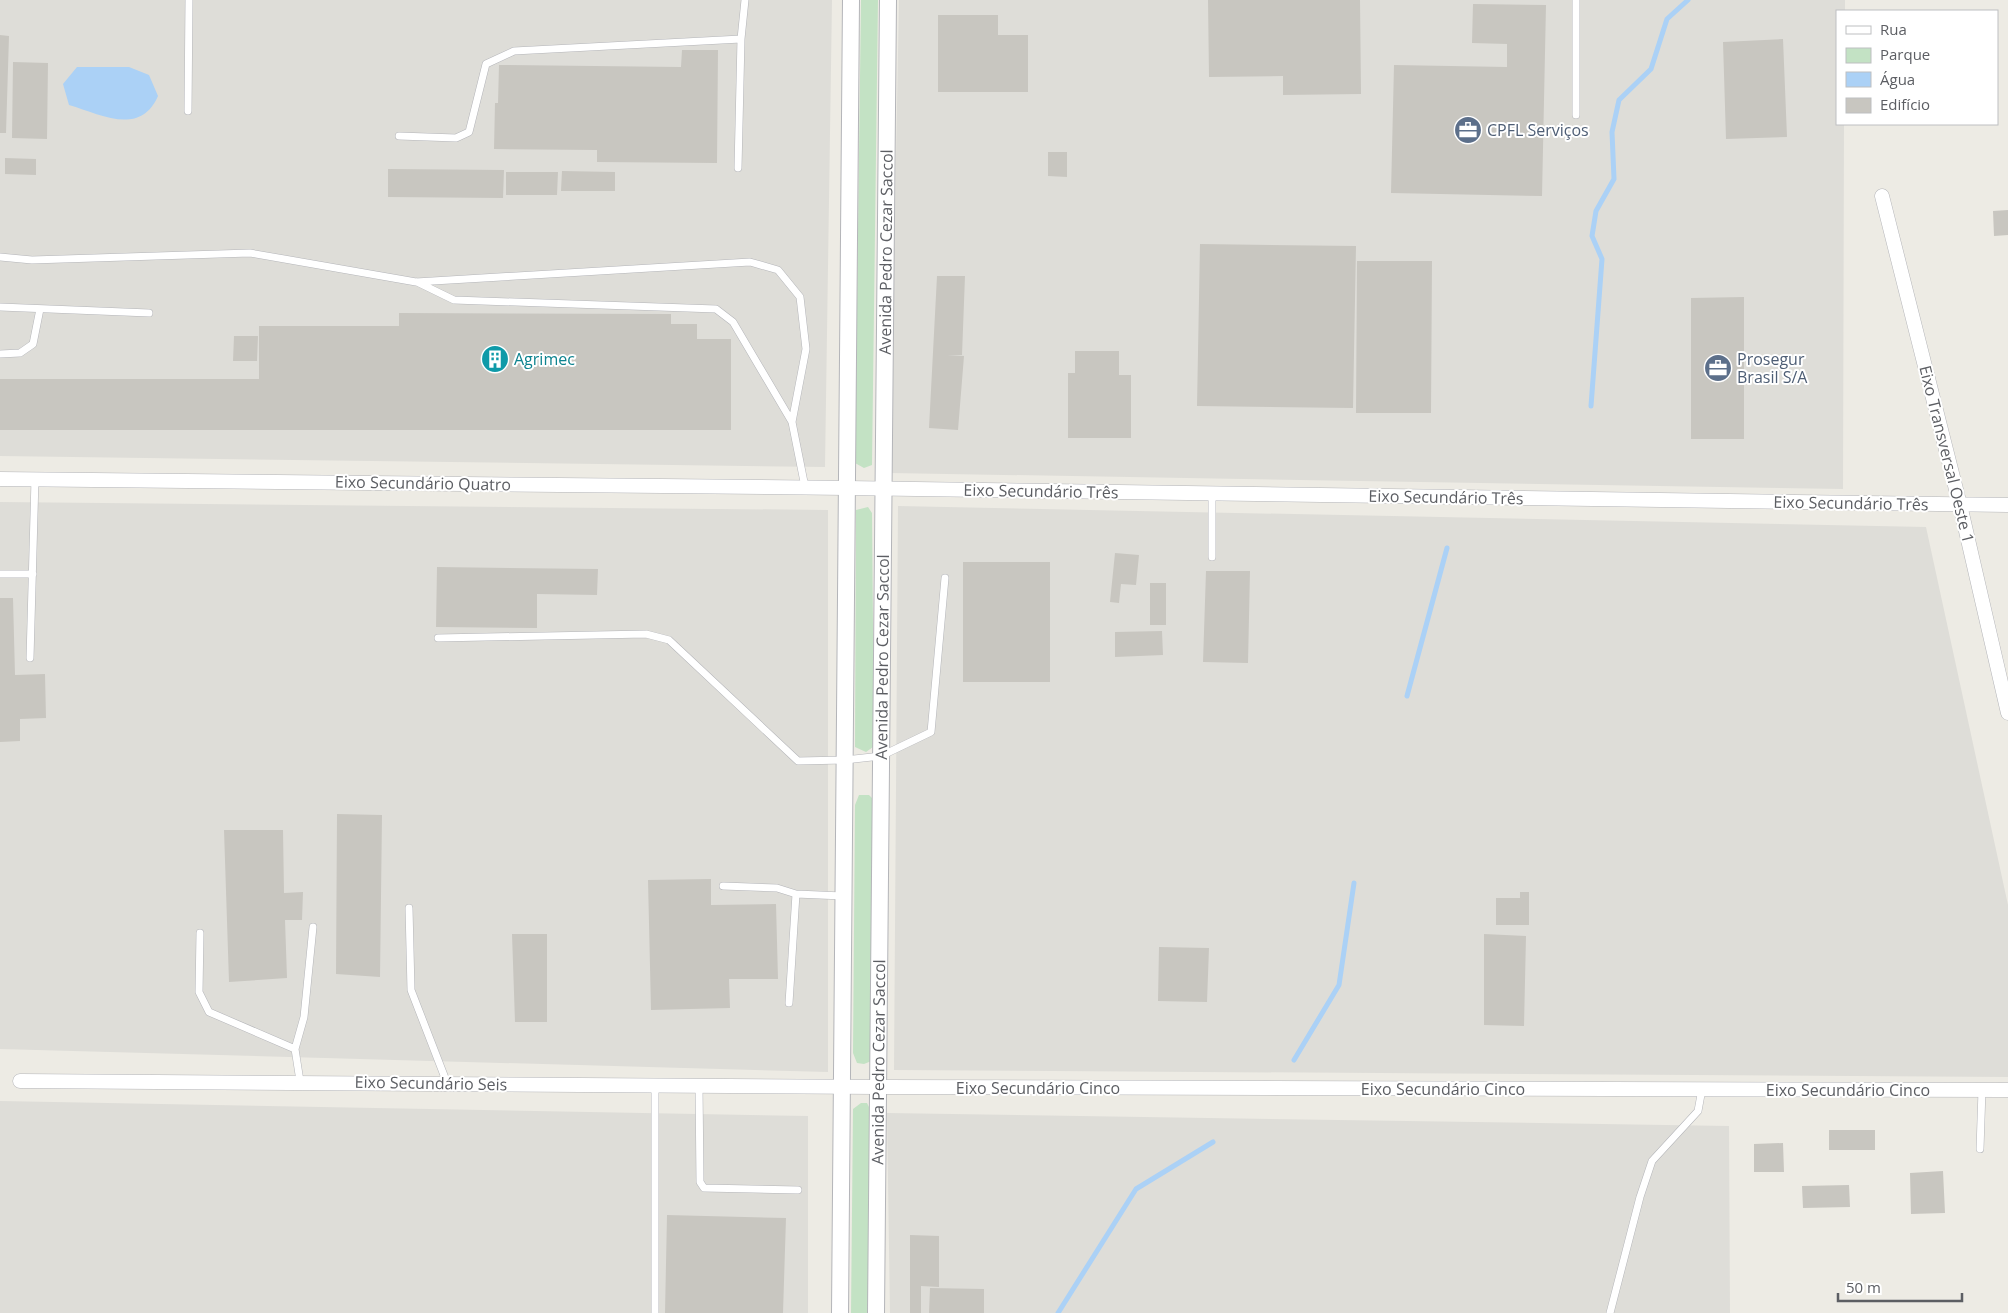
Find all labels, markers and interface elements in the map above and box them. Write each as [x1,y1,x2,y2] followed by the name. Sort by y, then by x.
[1836,10,1998,125] legend
[1880,19,1907,39] text: Rua
[1880,44,1930,64] text: Parque
[1880,69,1915,89] text: Água
[1880,94,1930,114] text: Edifício
[1453,115,1483,145] office icon: CPFL Serviços
[1487,119,1589,141] place label: CPFL Serviços
[874,149,898,355] street label: Avenida Pedro Cezar Saccol
[480,344,510,374] building icon: Agrimec
[514,348,575,370] place label: Agrimec
[1737,348,1808,388] place label: Prosegur Brasil S/A
[1703,353,1733,383] office icon: Prosegur Brasil S/A
[1914,363,1980,545] street label: Eixo Transversal Oeste 1
[335,470,511,496] street label: Eixo Secundário Quatro
[963,479,1119,503] street label: Eixo Secundário Três
[1368,485,1524,509] street label: Eixo Secundário Três
[1773,491,1929,515] street label: Eixo Secundário Três
[870,554,894,760] street label: Avenida Pedro Cezar Saccol
[866,959,890,1165] street label: Avenida Pedro Cezar Saccol
[355,1071,507,1095] street label: Eixo Secundário Seis
[956,1077,1120,1099] street label: Eixo Secundário Cinco
[1361,1078,1525,1100] street label: Eixo Secundário Cinco
[1766,1079,1930,1101] street label: Eixo Secundário Cinco
[1838,1270,1962,1302] scale bar
[1846,1277,1881,1297] text: 50 m

